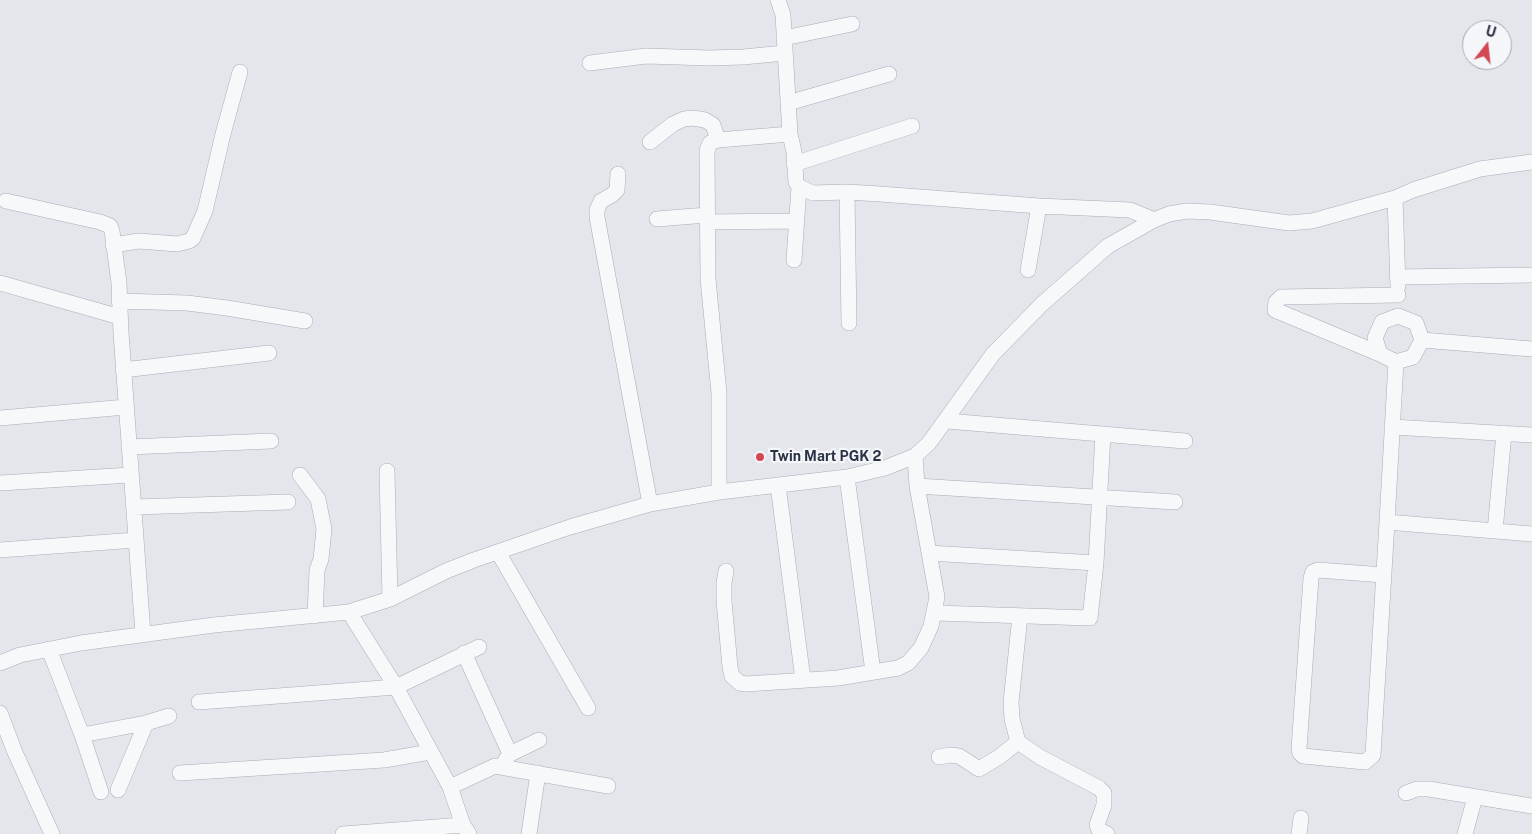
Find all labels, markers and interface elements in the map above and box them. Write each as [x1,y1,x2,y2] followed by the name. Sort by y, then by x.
[1462,20,1512,70] north arrow
[1484,22,1498,41] text: U
[770,449,881,465] place label: Twin Mart PGK 2
[754,451,766,463] marker: Twin Mart PGK 2

